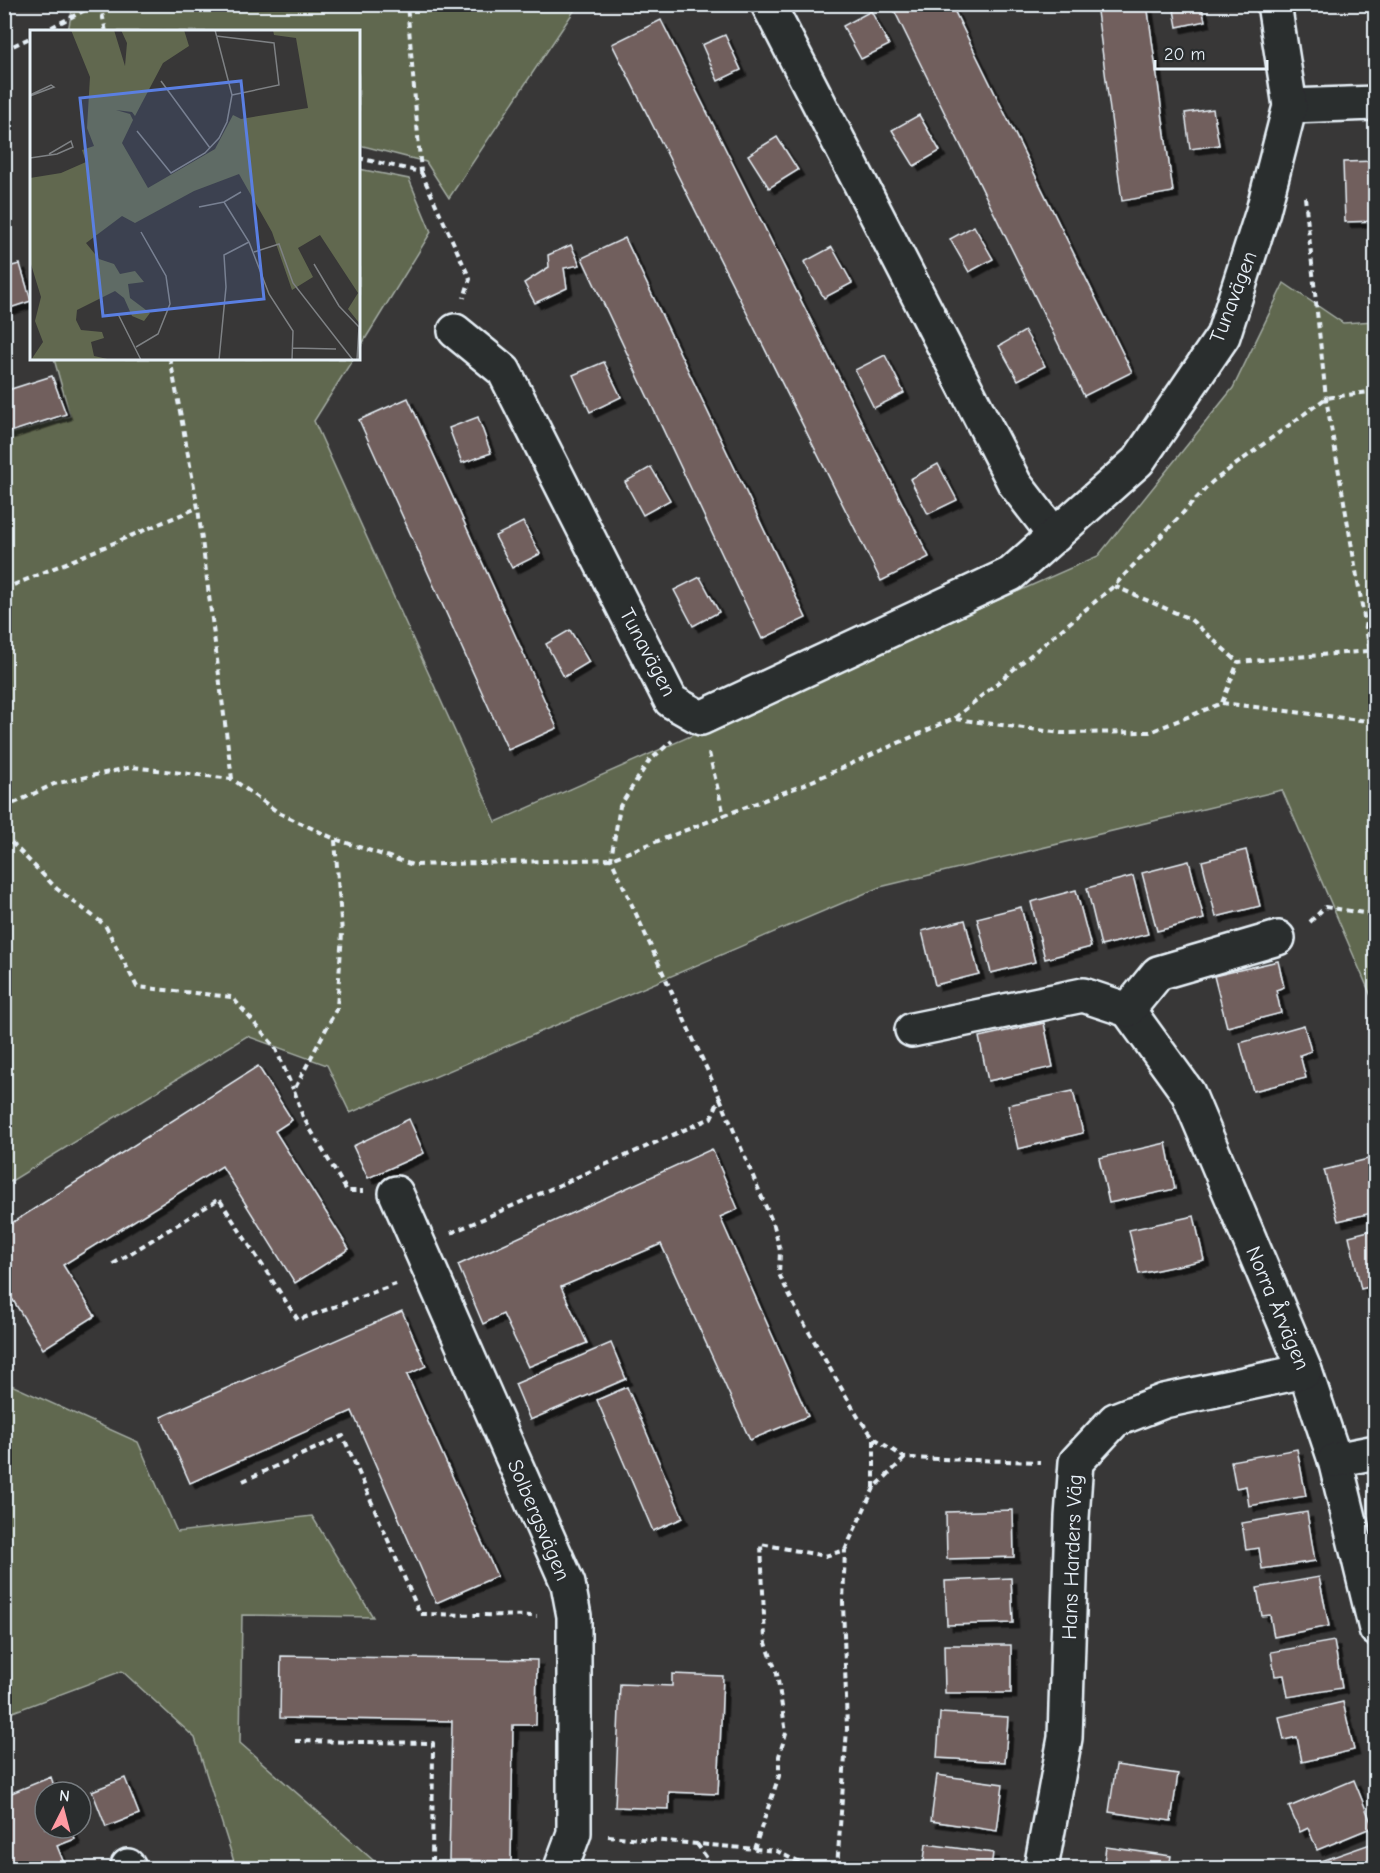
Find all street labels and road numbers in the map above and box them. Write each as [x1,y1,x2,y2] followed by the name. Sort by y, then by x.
[1204,248,1262,346] street label: Tunavägen
[615,604,681,700] street label: Tunavägen
[1241,1243,1315,1373] street label: Norra Årvägen
[503,1456,575,1584] street label: Solbergsvägen
[1057,1474,1087,1640] street label: Hans Harders Väg

